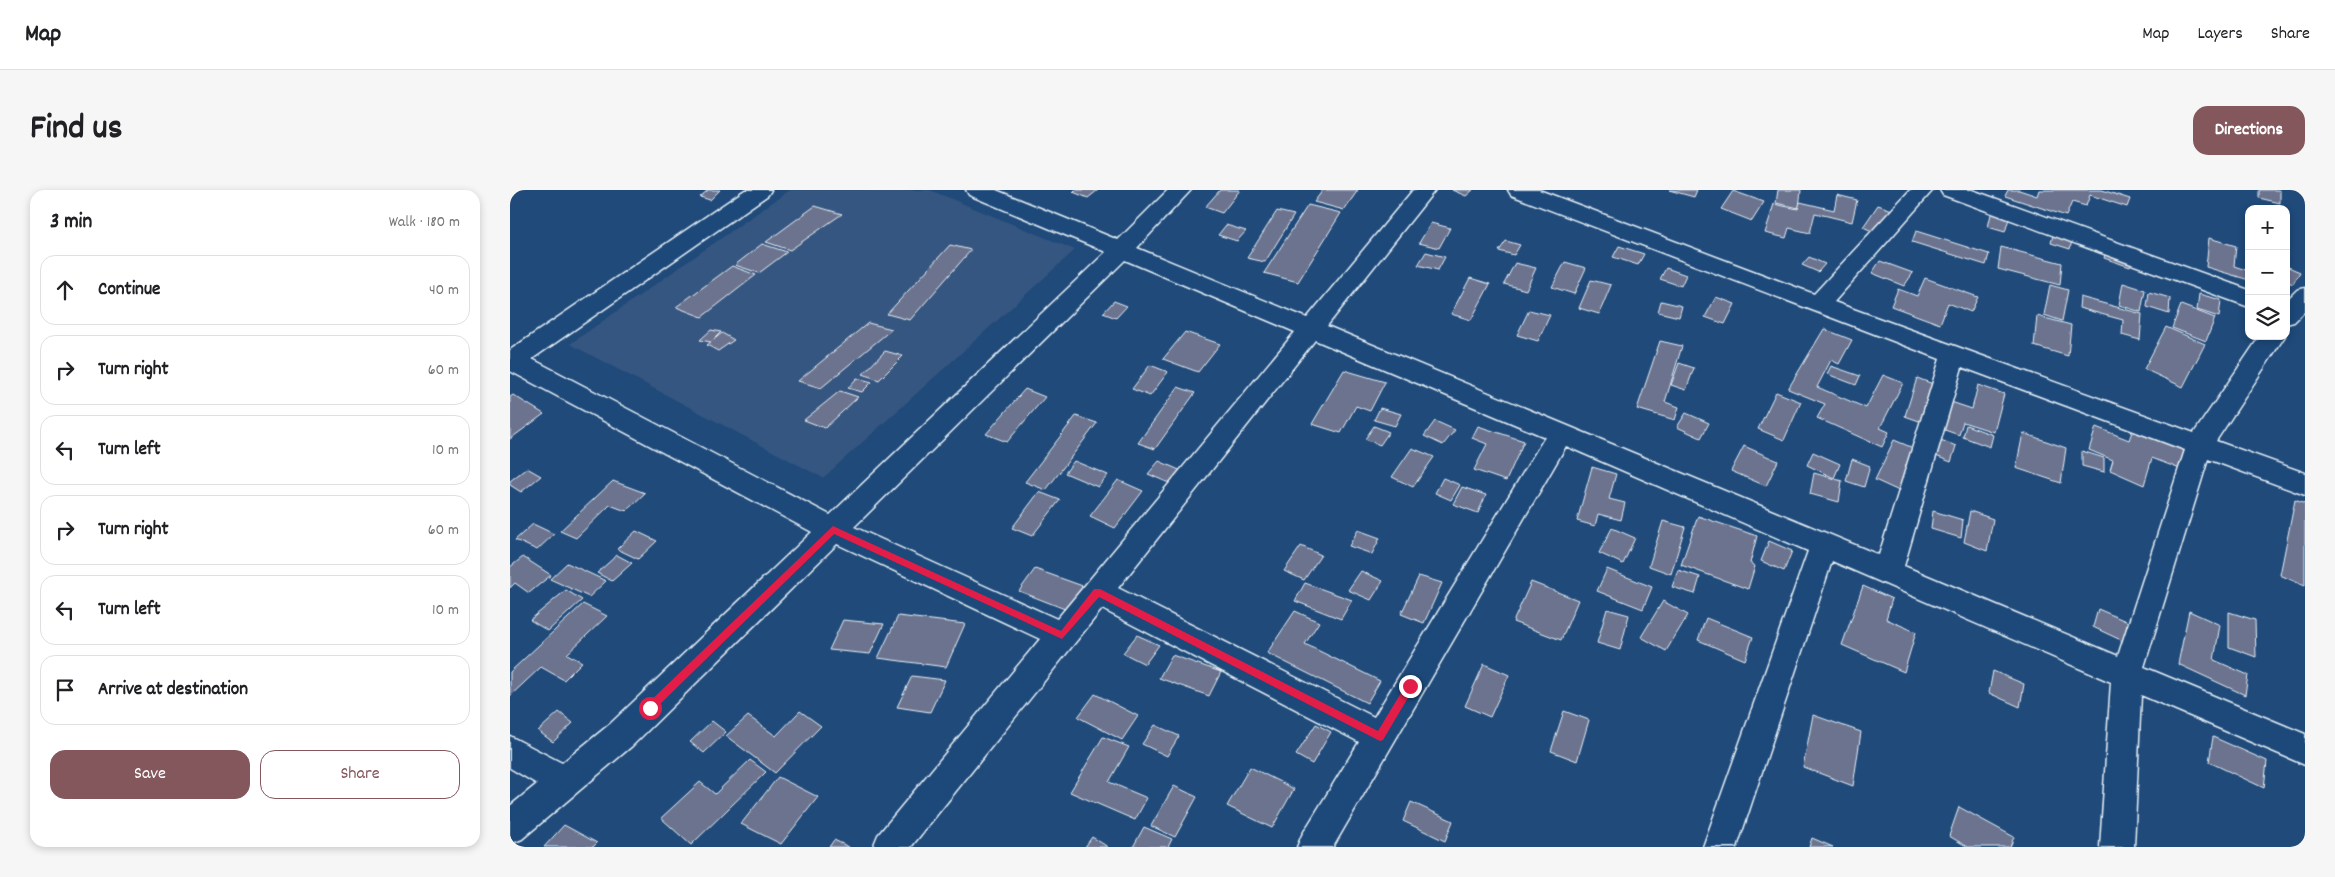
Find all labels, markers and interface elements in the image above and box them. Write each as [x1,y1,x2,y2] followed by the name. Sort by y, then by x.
[25,18,61,52] text: Map
[2142,22,2169,47] text: Map
[2197,22,2243,47] text: Layers
[2271,22,2310,47] text: Share
[30,105,122,155] text: Find us
[2193,106,2305,155] button: Directions
[2245,205,2290,340] map controls
[2245,205,2290,250] button: +
[50,208,92,238] text: 3 min
[389,211,460,234] text: Walk · 180 m
[2245,250,2290,295] button: −
[51,276,79,304] icon: ahead
[98,277,160,304] text: Continue
[429,279,459,302] text: 40 m
[2245,295,2290,340] button: layers
[51,356,79,384] icon: right
[98,357,169,384] text: Turn right
[428,359,459,382] text: 60 m
[51,436,79,464] icon: left
[98,437,161,464] text: Turn left
[432,439,459,462] text: 10 m
[51,516,79,544] icon: right
[98,517,169,544] text: Turn right
[428,519,459,542] text: 60 m
[51,596,79,624] icon: left
[98,597,161,624] text: Turn left
[432,599,459,622] text: 10 m
[1399,675,1422,698] route end
[51,676,79,704] icon: arrive
[98,677,248,704] text: Arrive at destination
[639,697,662,720] route start
[50,750,250,799] button: Save
[260,750,460,799] button: Share

